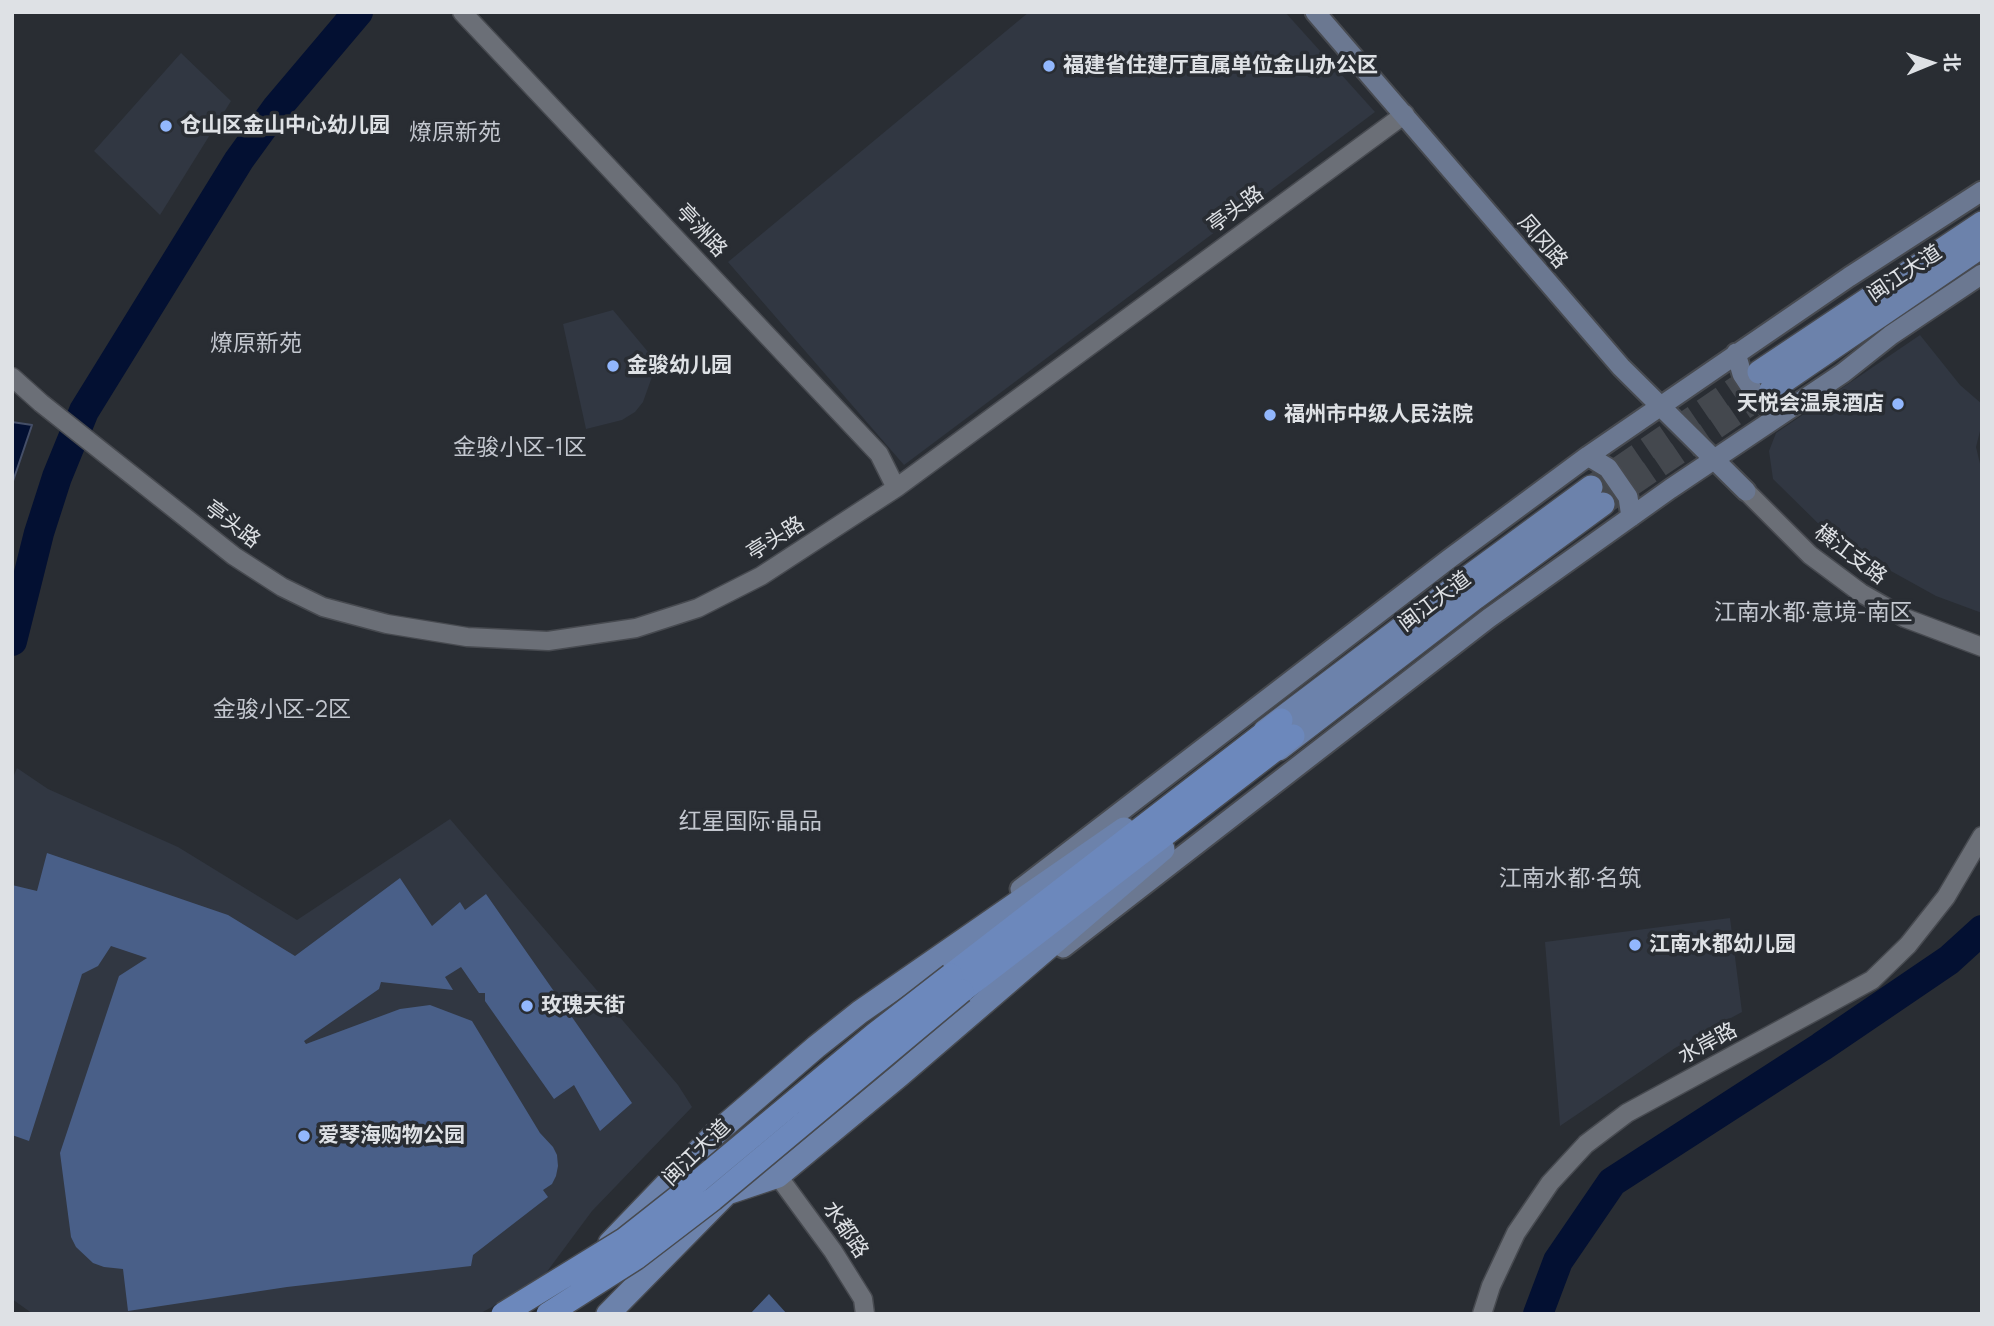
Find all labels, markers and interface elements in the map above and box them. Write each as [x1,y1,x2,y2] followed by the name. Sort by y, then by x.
[1896,28,1966,98] north arrow
[1939,52,1965,72] text: 北
[1063,53,1378,79] place label: 福建省住建厅直属单位金山办公区
[1041,58,1057,74] marker: 福建省住建厅直属单位金山办公区
[180,113,390,139] place label: 仓山区金山中心幼儿园
[158,118,174,134] marker: 仓山区金山中心幼儿园
[409,120,501,148] district label: 燎原新苑
[1203,181,1269,239] street label: 亭头路
[670,199,732,263] street label: 亭洲路
[1512,210,1572,274] street label: 凤冈路
[1863,240,1947,308] street label: 闽江大道
[210,331,302,359] district label: 燎原新苑
[627,353,732,379] place label: 金骏幼儿园
[605,358,621,374] marker: 金骏幼儿园
[1737,391,1884,417] place label: 天悦会温泉酒店
[1890,396,1906,412] marker: 天悦会温泉酒店
[1284,402,1473,428] place label: 福州市中级人民法院
[1262,407,1278,423] marker: 福州市中级人民法院
[453,435,587,463] district label: 金骏小区-1区
[199,496,265,554] street label: 亭头路
[743,512,809,566] street label: 亭头路
[1809,520,1891,590] street label: 横江支路
[1394,567,1476,637] street label: 闽江大道
[1714,600,1912,628] district label: 江南水都·意境-南区
[213,697,351,725] district label: 金骏小区-2区
[678,809,822,837] district label: 红星国际·晶品
[1498,866,1642,894] district label: 江南水都·名筑
[1649,932,1796,958] place label: 江南水都幼儿园
[1627,937,1643,953] marker: 江南水都幼儿园
[541,993,625,1019] place label: 玫瑰天街
[519,998,535,1014] marker: 玫瑰天街
[1674,1018,1742,1070] street label: 水岸路
[658,1115,736,1191] street label: 闽江大道
[318,1123,465,1149] place label: 爱琴海购物公园
[296,1128,312,1144] marker: 爱琴海购物公园
[817,1197,873,1263] street label: 水都路

